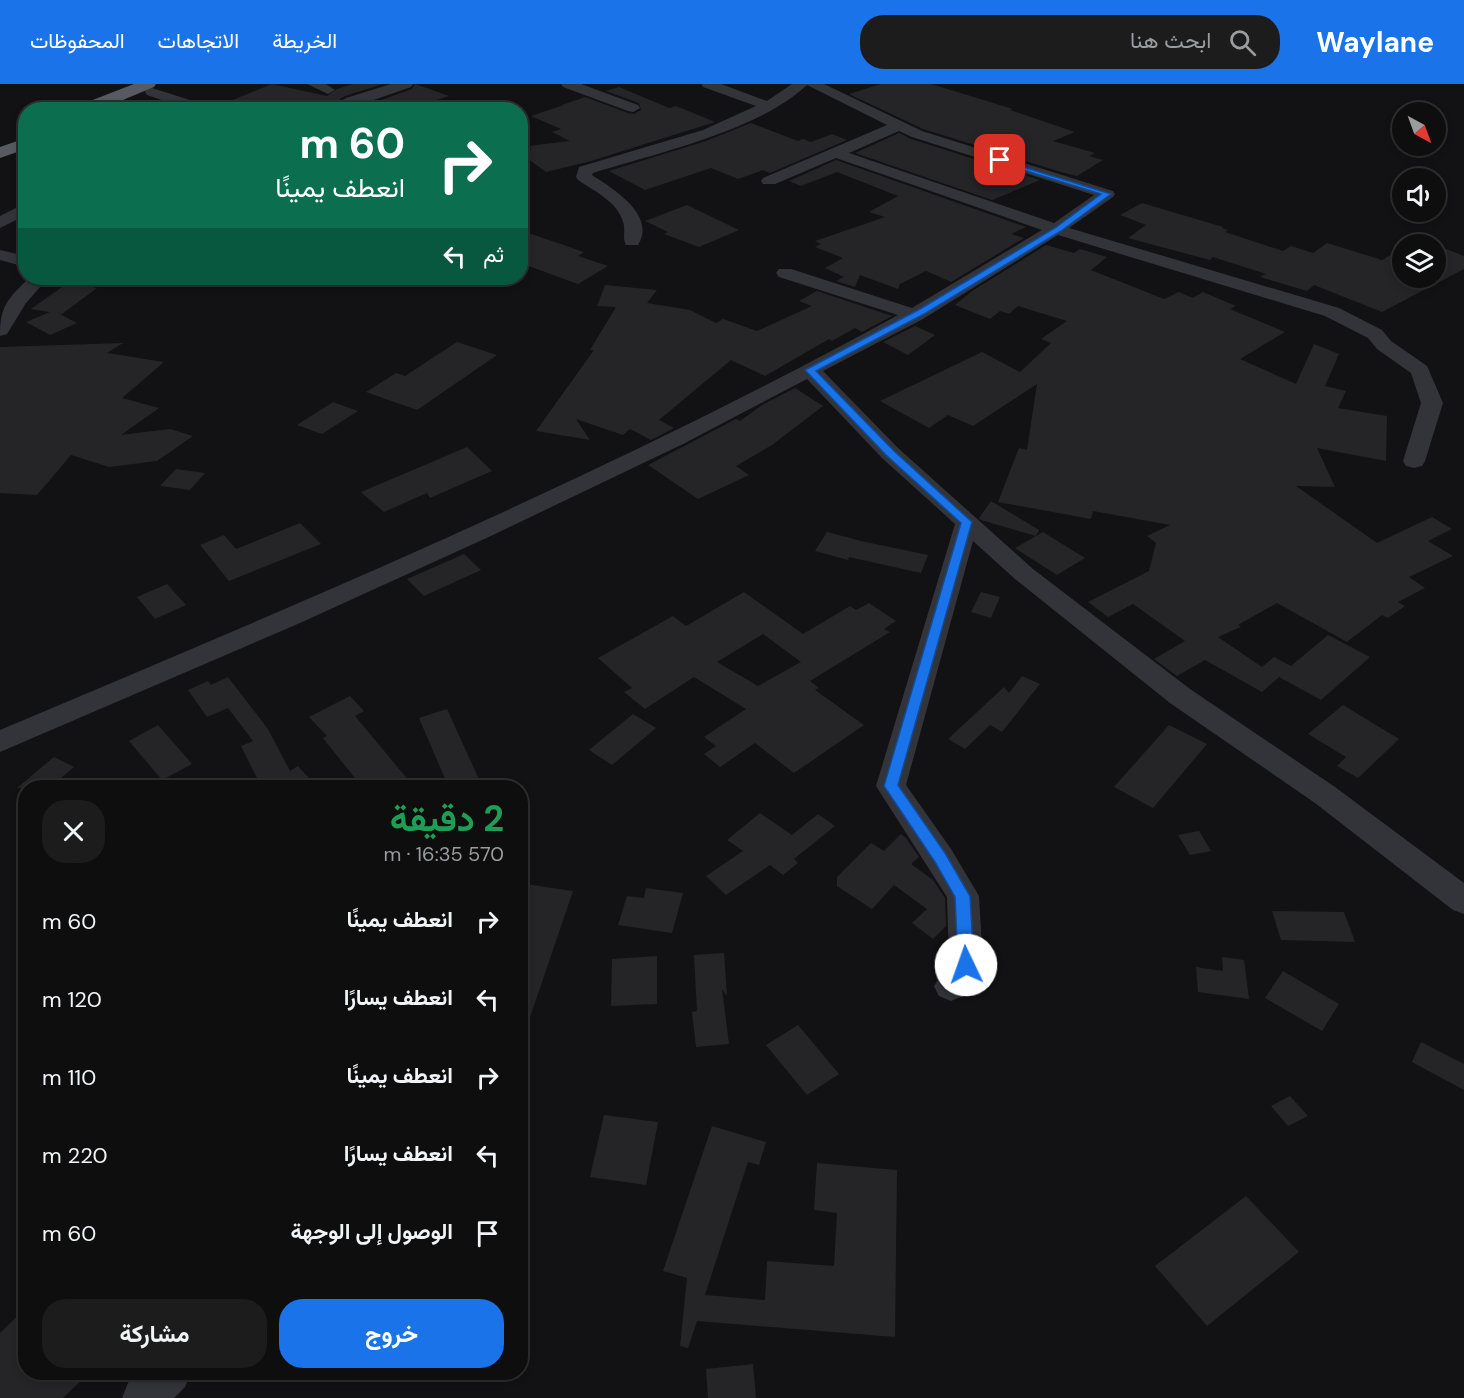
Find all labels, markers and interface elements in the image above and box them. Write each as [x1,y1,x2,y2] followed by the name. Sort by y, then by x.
[860,15,1280,69] search box
[1316,24,1434,61] text: Waylane
[1130,26,1211,55] text: ابحث هنا
[1226,26,1259,59] icon: search
[30,27,125,55] text: المحفوظات
[158,27,239,55] text: الاتجاهات
[272,27,337,55] text: الخريطة
[1392,102,1446,156] north arrow
[1392,102,1446,288] map controls
[299,116,405,171] text: 60 m
[426,126,504,204] icon: right
[974,134,1025,185] pin
[983,143,1016,176] icon: arrive
[1392,168,1446,222] button: sound
[275,170,405,205] text: انعطف يمينًا
[1392,234,1446,288] button: layers
[438,240,471,273] icon: left
[483,240,504,269] text: ثم
[390,795,504,842] text: 2 دقيقة
[42,800,105,863] button: close
[383,841,504,867] text: 570 m · 16:35
[346,905,453,934] text: انعطف يمينًا
[471,905,504,938] icon: right
[42,907,96,936] text: 60 m
[934,933,998,997] position arrow
[344,983,453,1012] text: انعطف يسارًا
[471,983,504,1016] icon: left
[42,985,102,1014] text: 120 m
[346,1061,453,1090] text: انعطف يمينًا
[471,1061,504,1094] icon: right
[42,1063,96,1092] text: 110 m
[344,1139,453,1168] text: انعطف يسارًا
[471,1139,504,1172] icon: left
[42,1141,108,1170] text: 220 m
[291,1217,453,1246] text: الوصول إلى الوجهة
[471,1217,504,1250] icon: arrive
[42,1219,96,1248] text: 60 m
[42,1299,267,1368] button: مشاركة
[279,1299,504,1368] button: خروج

